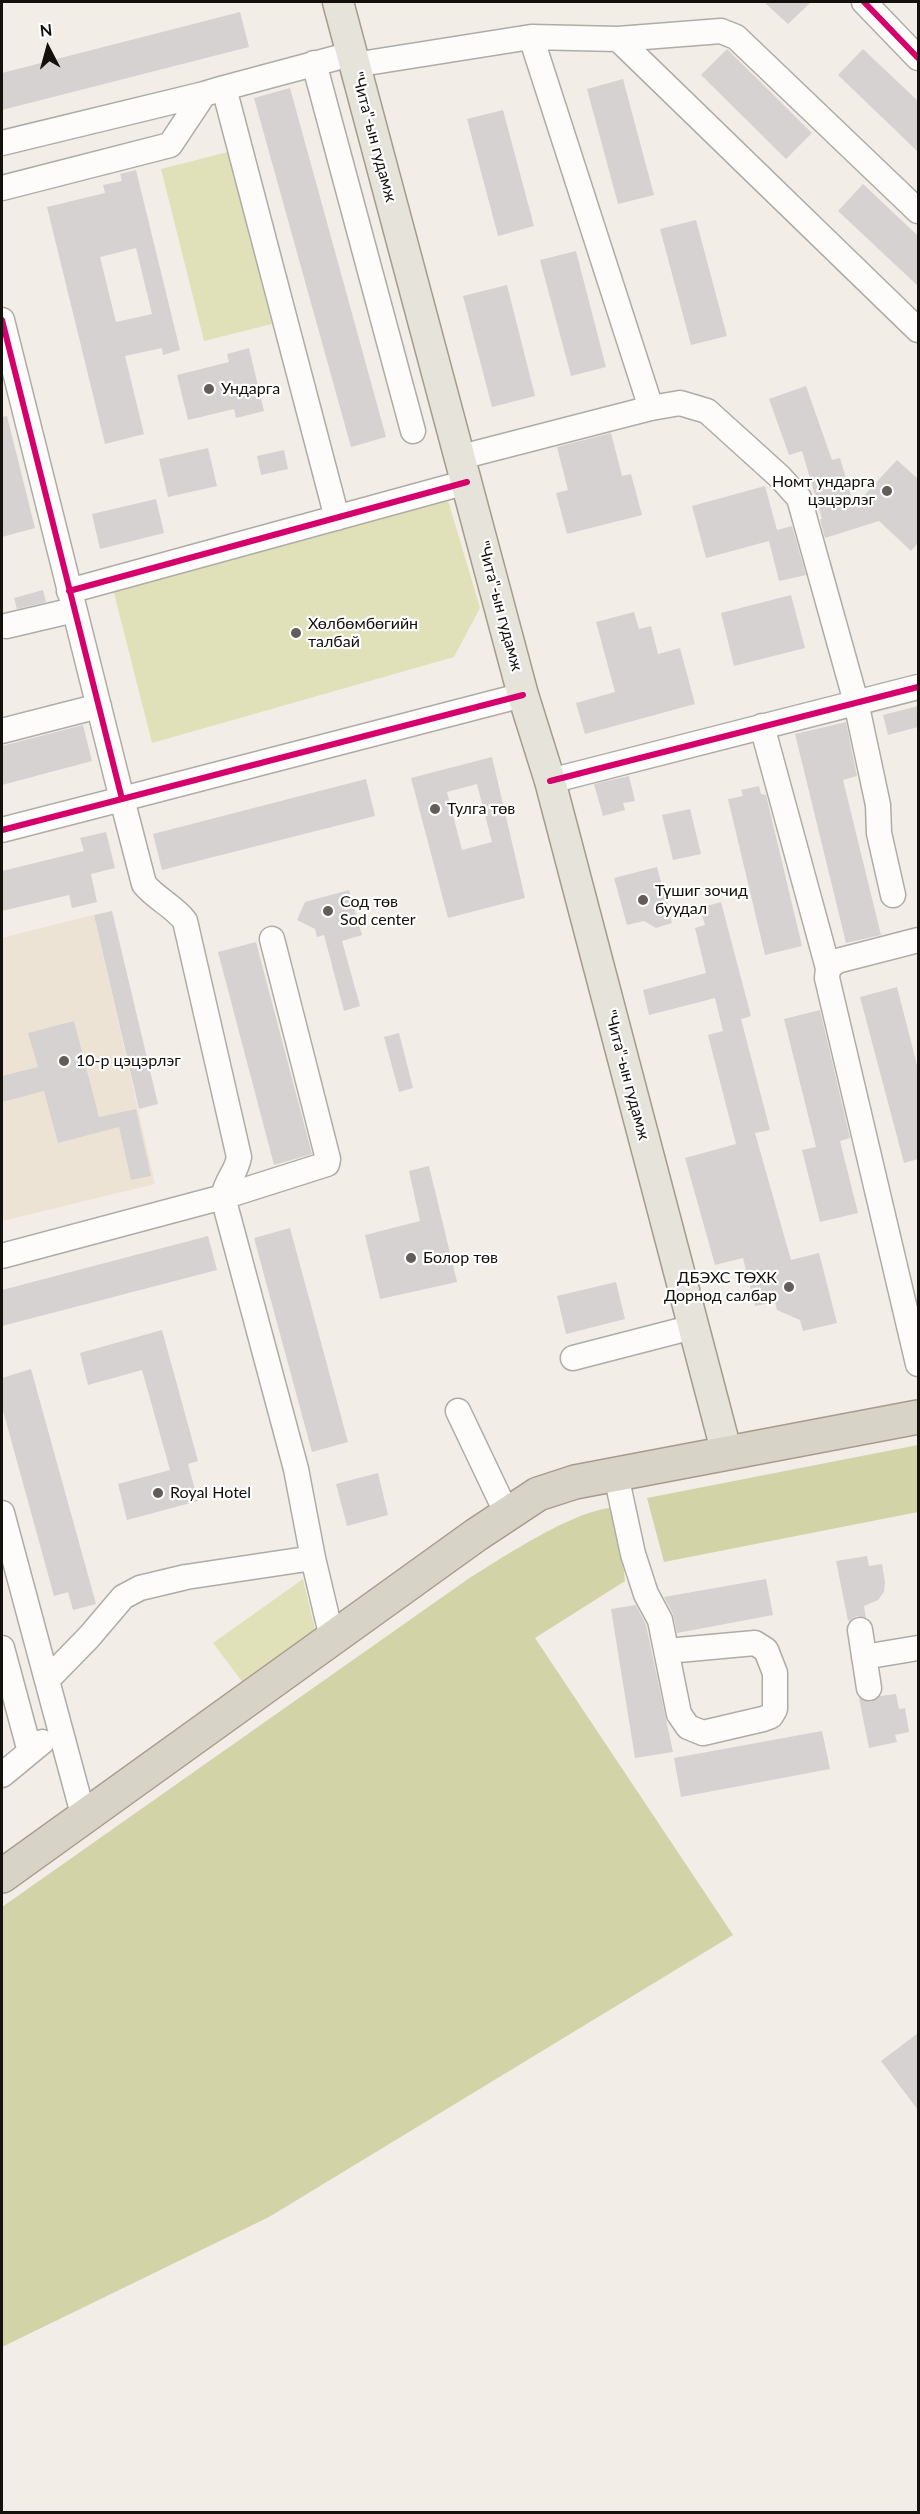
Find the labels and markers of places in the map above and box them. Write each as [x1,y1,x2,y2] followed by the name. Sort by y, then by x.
[221,379,280,399] place label: Ундарга
[202,382,216,396] marker: Ундарга
[772,472,875,510] place label: Номт ундарга цэцэрлэг
[880,484,894,498] marker: Номт ундарга цэцэрлэг
[308,614,418,652] place label: Хөлбөмбөгийн талбай
[289,626,303,640] marker: Хөлбөмбөгийн талбай
[447,799,515,819] place label: Тулга төв
[428,802,442,816] marker: Тулга төв
[655,881,748,919] place label: Түшиг зочид буудал
[340,892,415,930] place label: Сод төв Sod center
[636,893,650,907] marker: Түшиг зочид буудал
[321,904,335,918] marker: Сод төв Sod center
[76,1051,181,1071] place label: 10-р цэцэрлэг
[57,1054,71,1068] marker: 10-р цэцэрлэг
[423,1248,498,1268] place label: Болор төв
[404,1251,418,1265] marker: Болор төв
[664,1268,777,1306] place label: ДБЭХС ТӨХК Дорнод салбар
[782,1280,796,1294] marker: ДБЭХС ТӨХК Дорнод салбар
[170,1483,251,1503] place label: Royal Hotel
[151,1486,165,1500] marker: Royal Hotel

